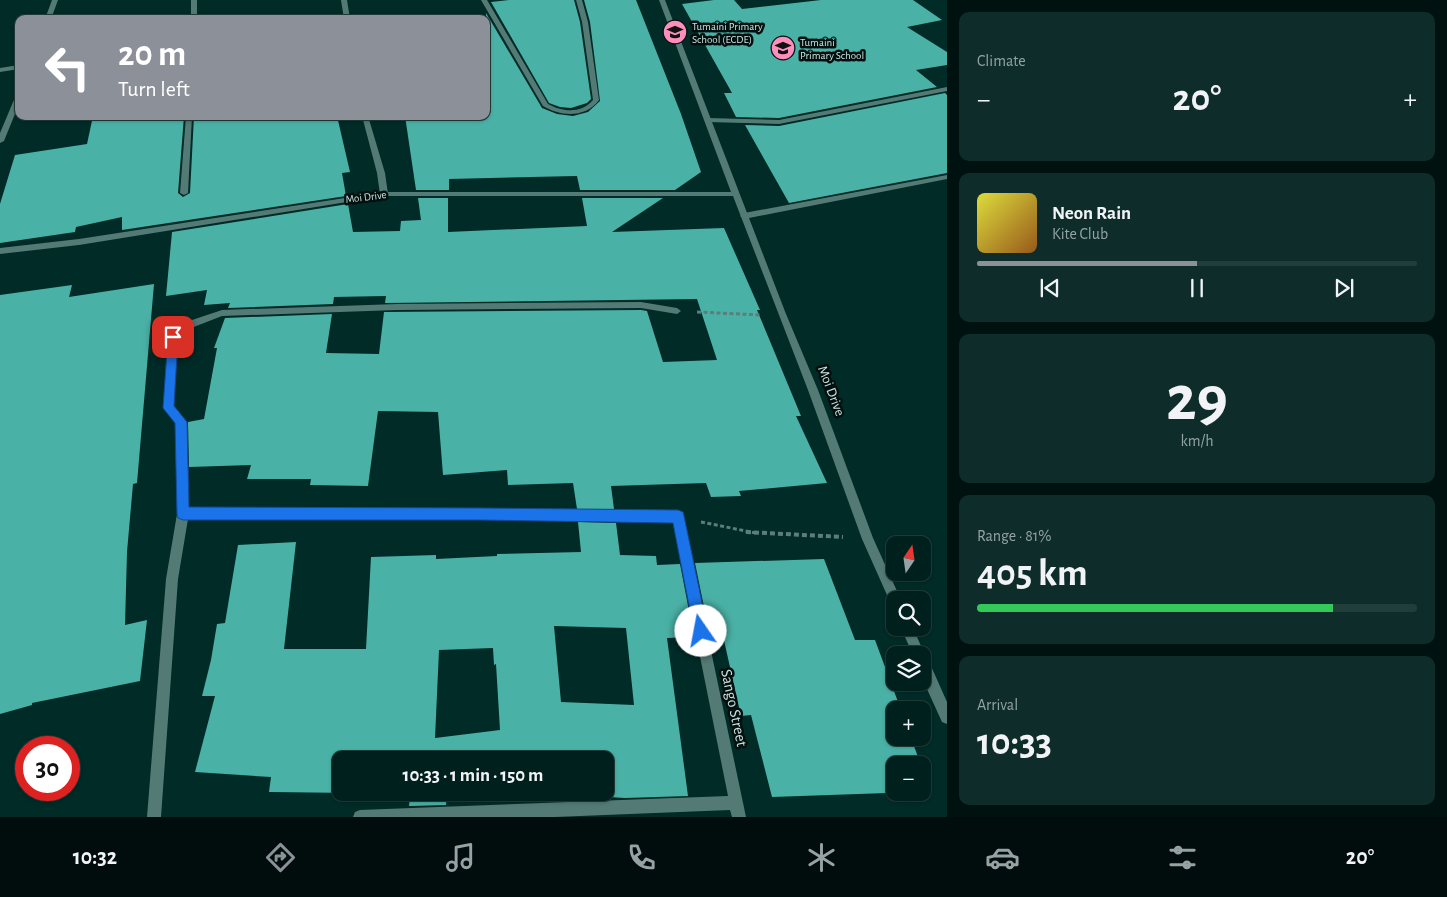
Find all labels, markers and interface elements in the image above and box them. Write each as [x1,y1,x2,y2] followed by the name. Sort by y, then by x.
[662,19,688,45] school or university icon: Tumaini Primary School (ECDE)
[692,21,763,45] place label: Tumaini Primary School (ECDE)
[35,35,100,100] icon: left
[770,35,796,61] school or university icon: Tumaini Primary School
[118,37,186,72] text: 20 m
[800,37,864,61] place label: Tumaini Primary School
[977,53,1026,69] text: Climate
[118,78,190,100] text: Turn left
[1173,80,1221,118] text: 20°
[977,86,990,114] text: −
[1404,86,1417,114] text: +
[345,189,387,205] street label: Moi Drive
[1052,204,1131,223] text: Neon Rain
[1052,226,1108,242] text: Kite Club
[1036,274,1064,302] icon: previous
[1183,274,1211,302] icon: pause
[1330,274,1358,302] icon: next
[152,316,194,358] pin
[159,323,187,351] icon: arrive
[815,364,847,418] street label: Moi Drive
[1166,367,1228,432] text: 29
[1180,433,1214,449] text: km/h
[977,528,1051,544] text: Range · 81%
[886,536,931,581] north arrow
[886,536,931,801] map controls
[977,555,1088,593] text: 405 km
[886,591,931,636] button: search
[674,604,726,656] position arrow
[886,646,931,691] button: layers
[718,668,750,748] street label: Sango Street
[977,697,1018,713] text: Arrival
[886,701,931,746] button: +
[977,724,1052,762] text: 10:33
[15,736,80,801] speed limit sign: 30
[886,756,931,801] button: −
[403,766,543,785] text: 10:33 · 1 min · 150 m
[263,840,298,875] icon: directions
[443,840,478,875] icon: music
[624,840,659,875] icon: phone
[804,840,839,875] icon: climate
[985,840,1020,875] icon: car
[1165,840,1200,875] icon: filters
[73,846,117,868] text: 10:32
[1346,846,1374,868] text: 20°

